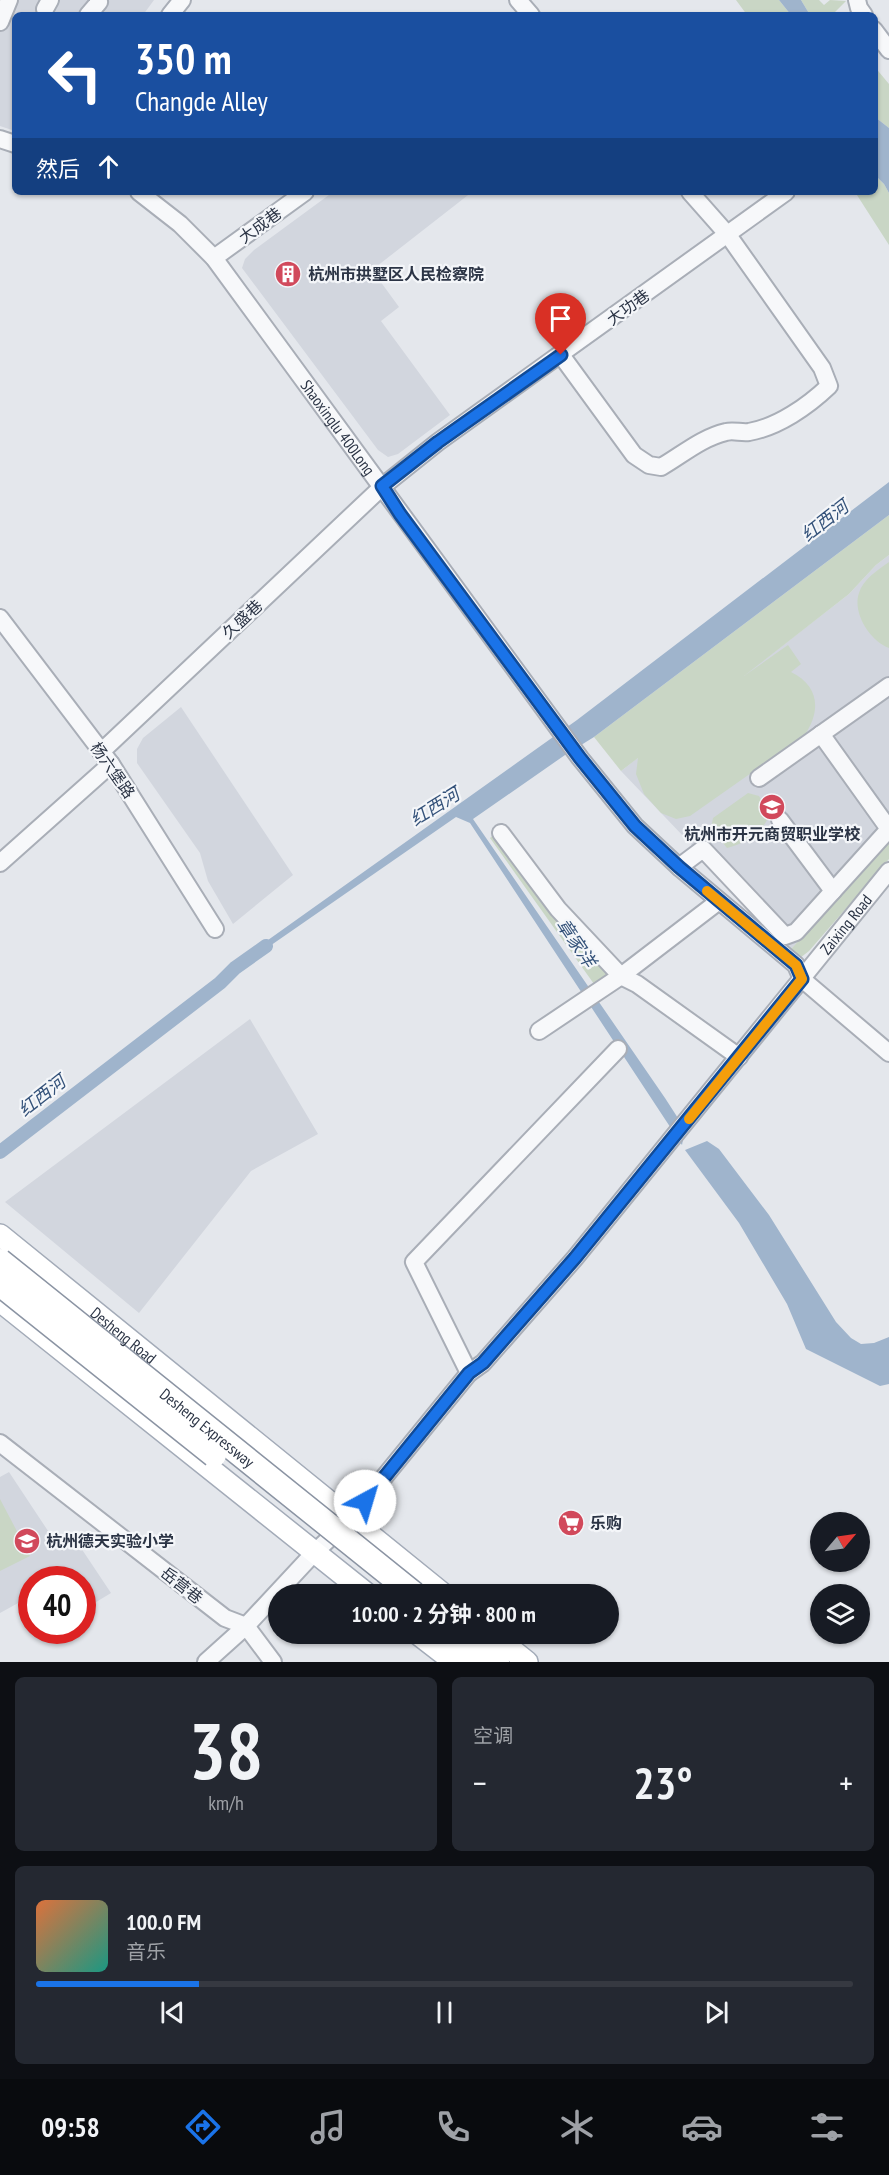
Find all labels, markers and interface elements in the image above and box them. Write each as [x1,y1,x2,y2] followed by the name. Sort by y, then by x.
[135,31,232,86] text: 350 m
[36,36,114,114] icon: left
[135,84,268,118] text: Changde Alley
[92,150,125,183] icon: ahead
[36,155,80,183] text: 然后
[235,203,285,247] street label: 大成巷
[273,259,303,289] building icon: 杭州市拱墅区人民检察院
[308,264,484,284] place label: 杭州市拱墅区人民检察院
[603,285,653,329] street label: 大功巷
[535,293,586,355] pin
[544,302,577,335] icon: arrive
[296,376,380,479] street label: Shaoxinglu 400Long
[796,493,855,546] water label: 红西河
[218,595,266,643] street label: 久盛巷
[86,738,140,802] street label: 杨六堡路
[406,781,466,831] water label: 红西河
[757,792,787,822] school or university icon: 杭州市开元商贸职业学校
[684,824,861,844] place label: 杭州市开元商贸职业学校
[815,890,876,958] street label: Zaixing Road
[552,914,602,973] water label: 章家洋
[13,1068,72,1121] water label: 红西河
[87,1303,160,1368] street label: Desheng Road
[156,1384,259,1472] street label: Desheng Expressway
[333,1469,397,1533] position arrow
[556,1508,586,1538] supermarket icon: 乐购
[810,1512,870,1572] north arrow
[810,1512,870,1644] map controls
[590,1513,622,1533] place label: 乐购
[12,1526,42,1556] school or university icon: 杭州德天实验小学
[46,1531,174,1551] place label: 杭州德天实验小学
[157,1562,207,1608] street label: 岳营巷
[18,1566,96,1644] speed limit sign: 40
[810,1584,870,1644] button: layers
[351,1600,536,1628] text: 10:00 · 2 分钟 · 800 m
[189,1700,263,1801] text: 38
[473,1723,513,1749] text: 空调
[633,1753,693,1811] text: 23°
[473,1761,487,1804] text: −
[839,1761,853,1804] text: +
[208,1790,244,1816] text: km/h
[126,1908,201,1936] text: 100.0 FM
[126,1939,166,1965] text: 音乐
[156,1996,189,2029] icon: previous
[428,1996,461,2029] icon: pause
[700,1996,733,2029] icon: next
[182,2106,224,2148] icon: directions
[307,2106,349,2148] icon: music
[432,2106,474,2148] icon: phone
[556,2106,598,2148] icon: climate
[681,2106,723,2148] icon: car
[806,2106,848,2148] icon: filters
[41,2110,100,2144] text: 09:58

